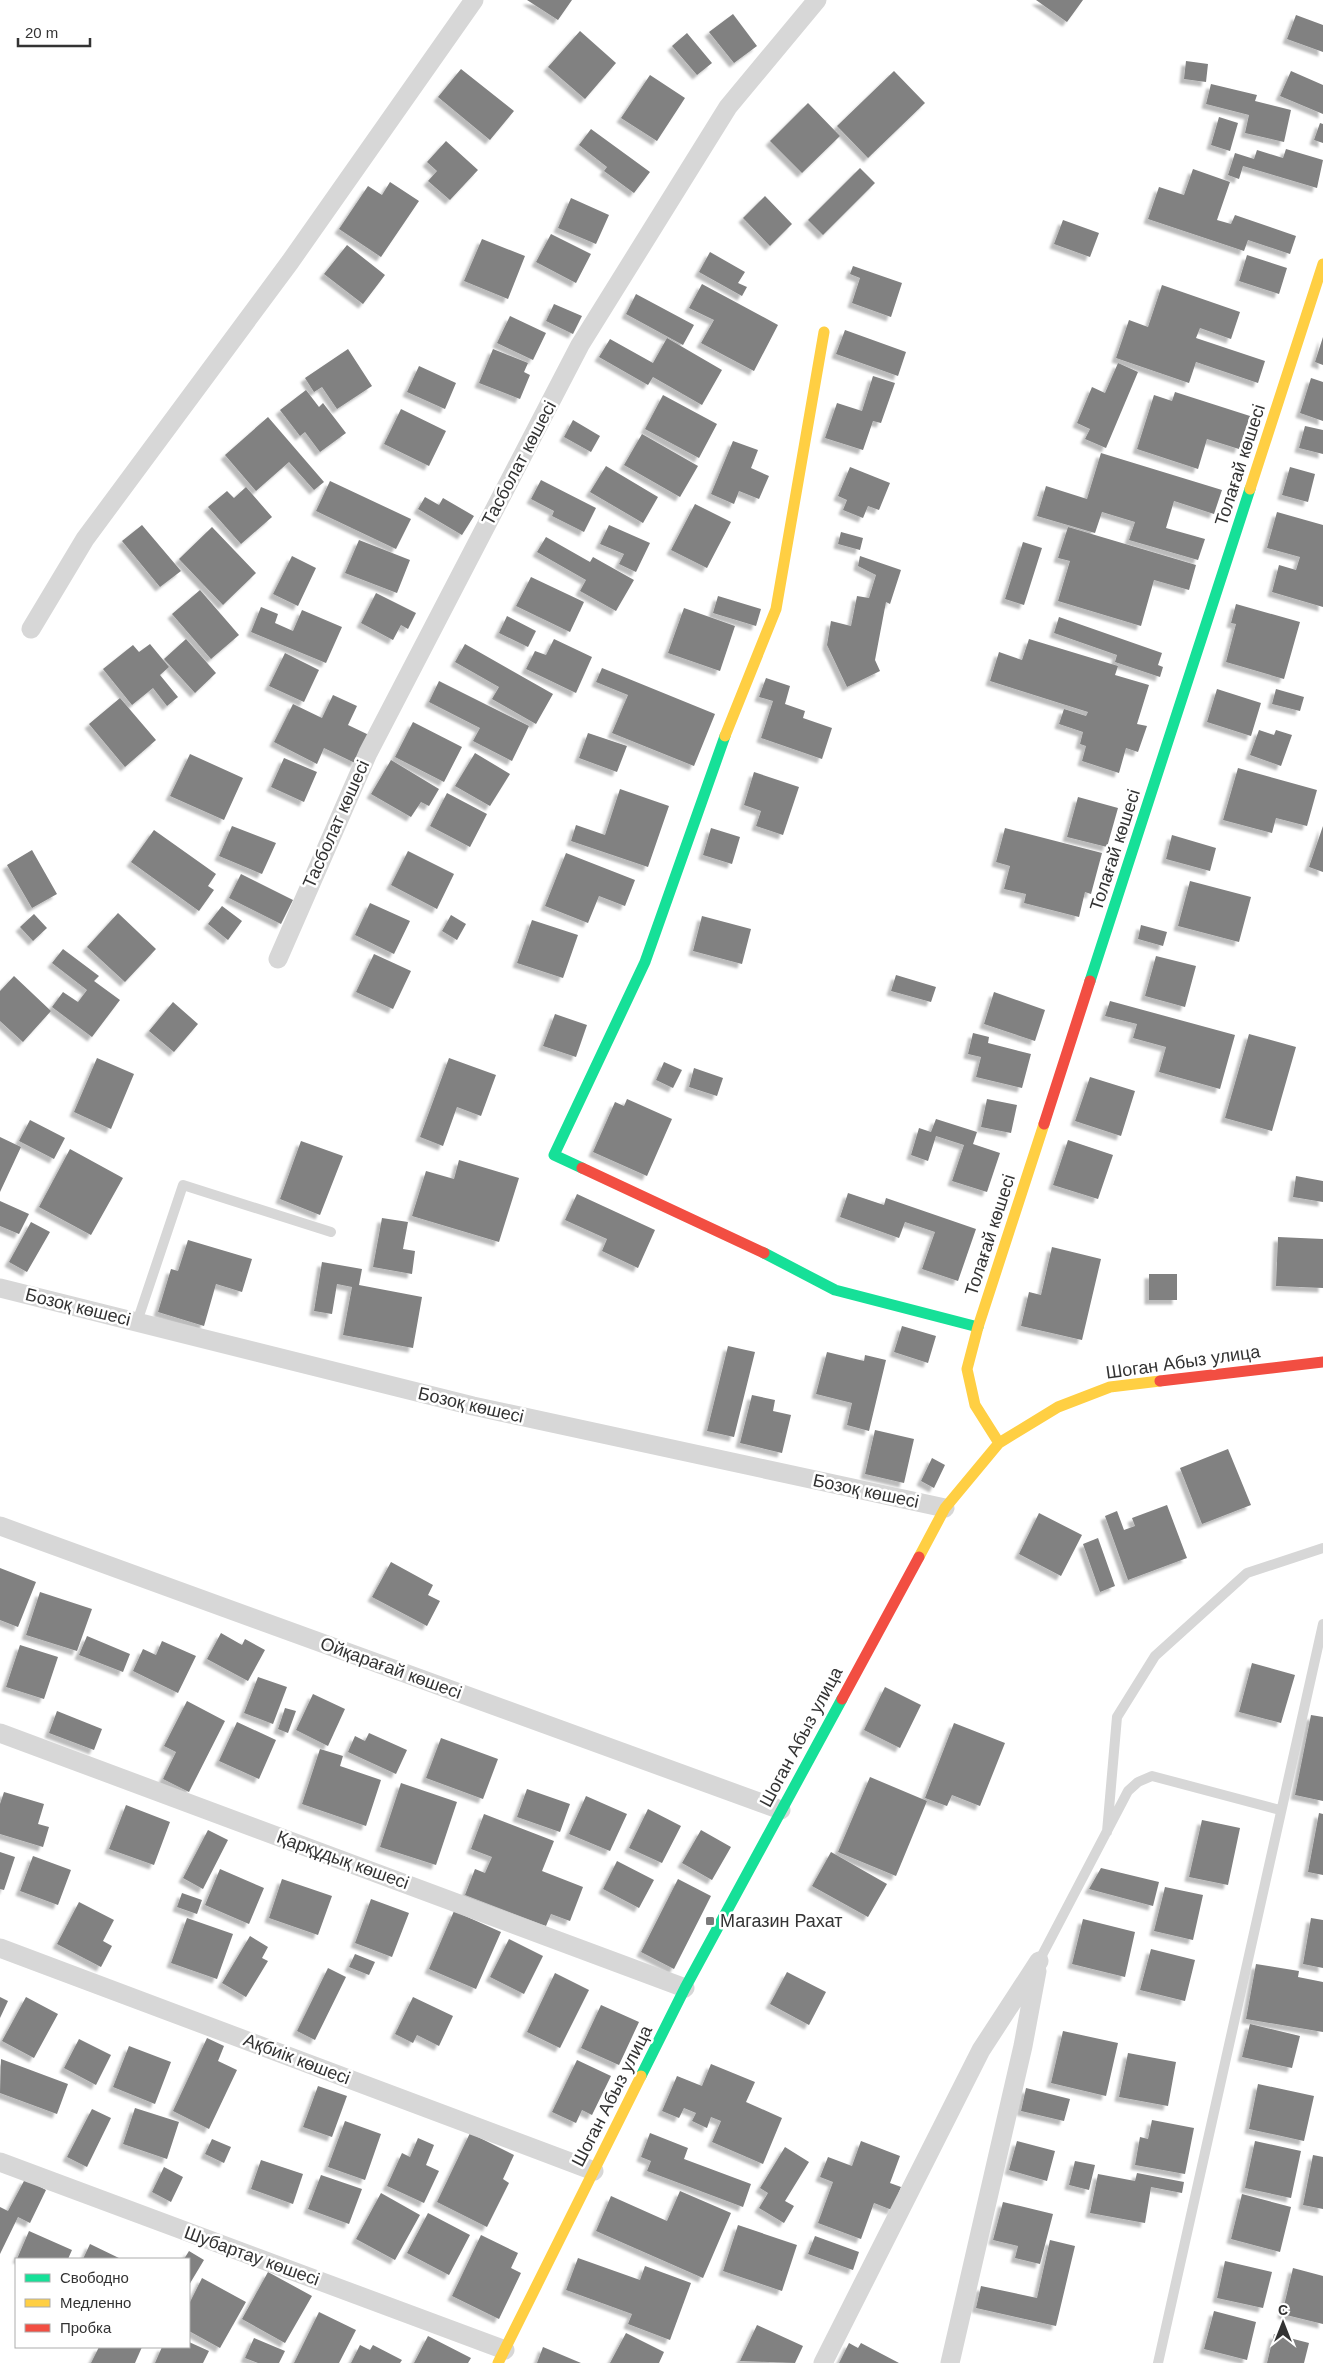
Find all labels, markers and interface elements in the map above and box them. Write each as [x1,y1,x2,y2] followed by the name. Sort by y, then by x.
[18,15,90,47] scale bar
[25,24,58,41] text: 20 m
[478,397,560,529] street label: Тасболат көшесі
[1211,402,1269,528] street label: Толағай көшесі
[299,757,373,891] street label: Тасболат көшесі
[1086,787,1144,913] street label: Толағай көшесі
[961,1172,1019,1298] street label: Толағай көшесі
[23,1284,133,1330] street label: Бозоқ көшесі
[1105,1341,1262,1383] street label: Шоган Абыз улица
[416,1383,526,1427] street label: Бозоқ көшесі
[811,1470,921,1512] street label: Бозоқ көшесі
[318,1633,464,1703] street label: Ойқарағай көшесі
[756,1663,847,1810] street label: Шоган Абыз улица
[274,1827,412,1893] street label: Қарқұдық көшесі
[720,1911,843,1931] place label: Магазин Рахат
[704,1915,716,1927] marker: Магазин Рахат
[568,2021,657,2170] street label: Шоган Абыз улица
[241,2030,353,2088] street label: Ақбиік көшесі
[182,2222,322,2290] street label: Шубартау көшесі
[15,2258,190,2348] legend
[60,2269,129,2286] text: Свободно
[60,2294,131,2311] text: Медленно
[1258,2298,1308,2348] north arrow
[1278,2302,1288,2318] text: С
[60,2319,112,2336] text: Пробка

